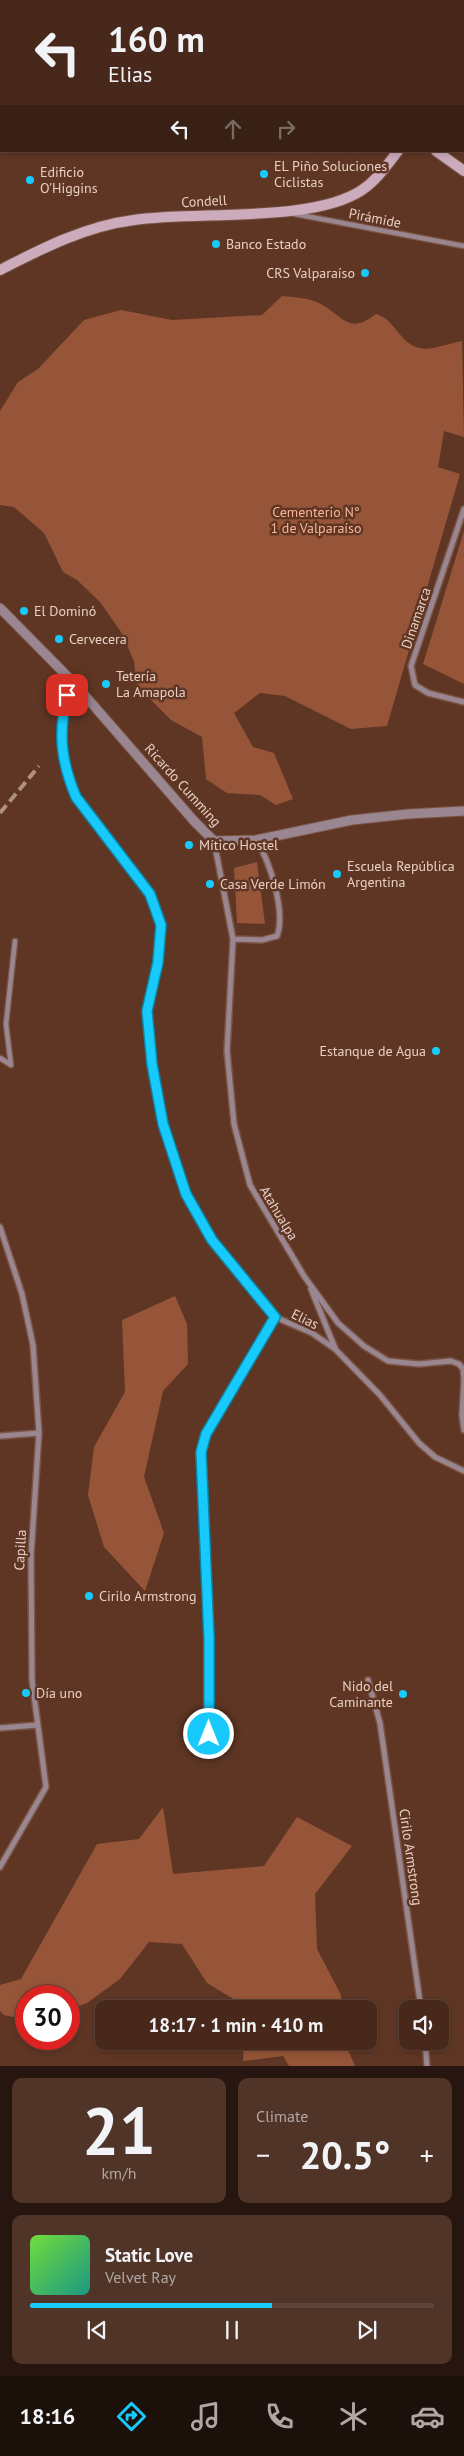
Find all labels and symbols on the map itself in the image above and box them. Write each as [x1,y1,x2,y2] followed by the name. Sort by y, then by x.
[274,157,387,191] place label: EL Piño Soluciones Ciclistas
[40,163,98,197] place label: Edificio O'Higgins
[258,168,270,180] marker: EL Piño Soluciones Ciclistas
[24,174,36,186] marker: Edificio O'Higgins
[181,191,227,211] street label: Condell
[347,204,403,232] street label: Pirámide
[226,235,306,253] place label: Banco Estado
[210,238,222,250] marker: Banco Estado
[266,264,355,282] place label: CRS Valparaíso
[359,267,371,279] marker: CRS Valparaíso
[271,503,362,537] park label: Cementerio N° 1 de Valparaíso
[397,585,435,651] street label: Dinamarca
[34,602,96,620] place label: El Dominó
[18,605,30,617] marker: El Dominó
[69,630,127,648] place label: Cervecera
[53,633,65,645] marker: Cervecera
[116,667,186,701] place label: Tetería La Amapola
[46,674,88,716] pin
[100,678,112,690] marker: Tetería La Amapola
[141,740,225,830] street label: Ricardo Cumming
[199,836,278,854] place label: Mítico Hostel
[183,839,195,851] marker: Mítico Hostel
[347,857,455,891] place label: Escuela República Argentina
[331,868,343,880] marker: Escuela República Argentina
[220,875,326,893] place label: Casa Verde Limón
[204,878,216,890] marker: Casa Verde Limón
[319,1042,426,1060] place label: Estanque de Agua
[430,1045,442,1057] marker: Estanque de Agua
[256,1182,302,1244] street label: Atahualpa
[288,1305,322,1333] street label: Elias
[10,1529,30,1571] street label: Capilla
[99,1587,197,1605] place label: Cirilo Armstrong
[83,1590,95,1602] marker: Cirilo Armstrong
[329,1677,393,1711] place label: Nido del Caminante
[36,1684,82,1702] place label: Día uno
[20,1687,32,1699] marker: Día uno
[397,1688,409,1700] marker: Nido del Caminante
[182,1707,234,1759] position arrow
[395,1807,427,1907] street label: Cirilo Armstrong
[15,1985,80,2050] speed limit sign: 30

